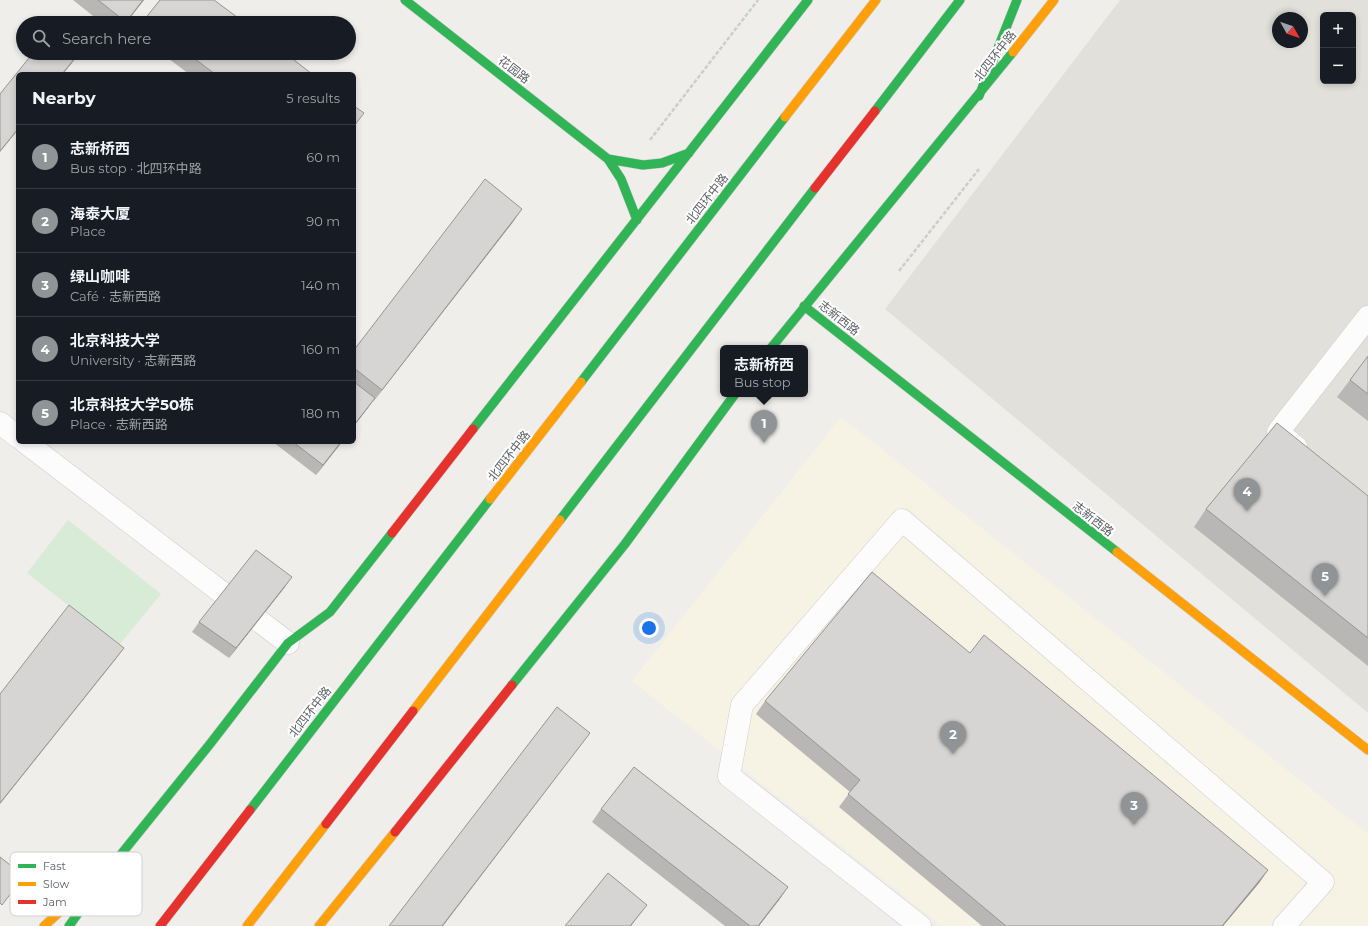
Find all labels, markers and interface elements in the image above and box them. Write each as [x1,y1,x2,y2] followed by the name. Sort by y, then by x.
[1272,12,1308,48] north arrow
[1320,12,1356,84] map controls
[1320,12,1356,48] button: +
[16,16,356,60] search box
[30,27,52,49] icon: search
[970,27,1019,84] street label: 北四环中路
[62,29,151,48] text: Search here
[1320,48,1356,84] button: −
[496,53,533,87] street label: 花园路
[32,88,96,108] text: Nearby
[286,90,340,106] text: 5 results
[70,139,130,158] text: 志新桥西
[42,149,48,165] text: 1
[306,149,340,165] text: 60 m
[70,160,202,176] text: Bus stop · 北四环中路
[682,170,731,227] street label: 北四环中路
[70,204,130,223] text: 海泰大厦
[41,213,49,229] text: 2
[306,213,340,229] text: 90 m
[70,223,106,239] text: Place
[70,267,130,286] text: 绿山咖啡
[41,277,49,293] text: 3
[301,277,340,293] text: 140 m
[70,288,161,304] text: Café · 志新西路
[816,297,863,338] street label: 志新西路
[70,331,160,350] text: 北京科技大学
[41,341,49,357] text: 4
[302,341,340,357] text: 160 m
[720,345,808,397] popup
[70,352,196,368] text: University · 志新西路
[734,355,794,374] text: 志新桥西
[734,374,791,390] text: Bus stop
[70,395,194,414] text: 北京科技大学50栋
[41,405,49,421] text: 5
[301,405,340,421] text: 180 m
[751,410,777,443] pin: 1
[70,416,168,432] text: Place · 志新西路
[484,427,533,484] street label: 北四环中路
[1234,478,1260,511] pin: 4
[1070,498,1117,539] street label: 志新西路
[1312,563,1338,596] pin: 5
[639,618,659,638] your location
[285,683,334,740] street label: 北四环中路
[940,721,966,754] pin: 2
[1121,792,1147,825] pin: 3
[10,852,142,916] legend
[43,859,67,873] text: Fast
[43,877,69,891] text: Slow
[42,895,67,909] text: Jam

